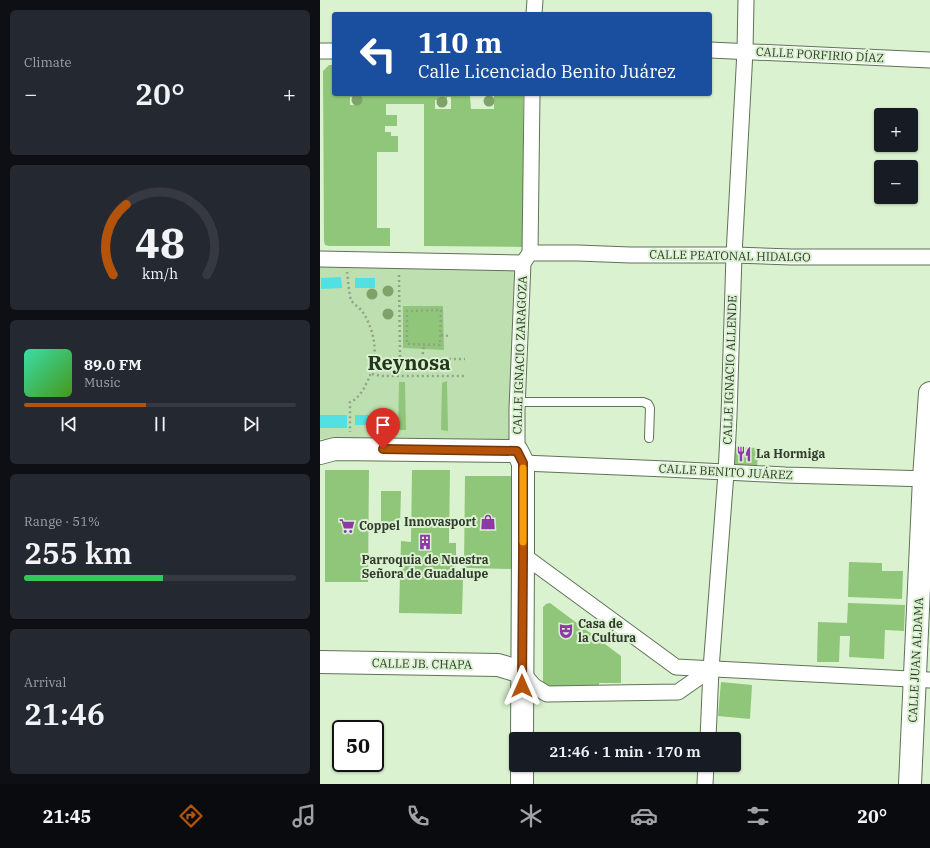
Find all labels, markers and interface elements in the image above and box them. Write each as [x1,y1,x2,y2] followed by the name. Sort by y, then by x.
[418,24,502,61] text: 110 m
[352,28,404,80] icon: left
[755,44,885,65] street label: CALLE PORFIRIO DÍAZ
[24,54,71,71] text: Climate
[418,60,676,83] text: Calle Licenciado Benito Juárez
[135,74,185,113] text: 20°
[24,79,37,108] text: −
[283,79,296,108] text: +
[874,108,918,204] map controls
[874,108,918,152] button: +
[874,160,918,204] button: −
[135,215,185,269] text: 48
[649,247,811,264] street label: CALLE PEATONAL HIDALGO
[142,264,178,283] text: km/h
[509,274,530,435] street label: CALLE IGNACIO ZARAGOZA
[719,295,740,445] street label: CALLE IGNACIO ALLENDE
[367,349,451,376] district label: Reynosa
[84,355,142,374] text: 89.0 FM
[84,374,121,391] text: Music
[366,408,400,449] pin
[58,413,80,435] icon: previous
[149,413,171,435] icon: pause
[240,413,262,435] icon: next
[372,414,394,436] icon: arrive
[735,445,753,463] restaurant icon: La Hormiga
[756,446,825,461] place label: La Hormiga
[658,460,794,483] street label: CALLE BENITO JUÁREZ
[24,513,100,530] text: Range · 51%
[479,513,497,531] shop icon: Innovasport
[404,514,477,529] place label: Innovasport
[338,517,356,535] supermarket icon: Coppel
[359,518,400,533] place label: Coppel
[24,533,132,572] text: 255 km
[416,533,434,551] building icon: Parroquia de Nuestra Señora de Guadalupe
[361,552,489,581] place label: Parroquia de Nuestra Señora de Guadalupe
[905,596,926,723] street label: CALLE JUAN ALDAMA
[578,616,636,645] place label: Casa de la Cultura
[557,622,575,640] theatre icon: Casa de la Cultura
[372,655,473,672] street label: CALLE JB. CHAPA
[501,665,543,707] position arrow
[24,674,66,691] text: Arrival
[24,694,105,733] text: 21:46
[332,720,384,772] speed limit sign: 50
[549,742,701,761] text: 21:46 · 1 min · 170 m
[177,802,205,830] icon: directions
[290,802,318,830] icon: music
[404,802,432,830] icon: phone
[517,802,545,830] icon: climate
[630,802,658,830] icon: car
[744,802,772,830] icon: filters
[43,805,91,828] text: 21:45
[857,805,887,828] text: 20°

